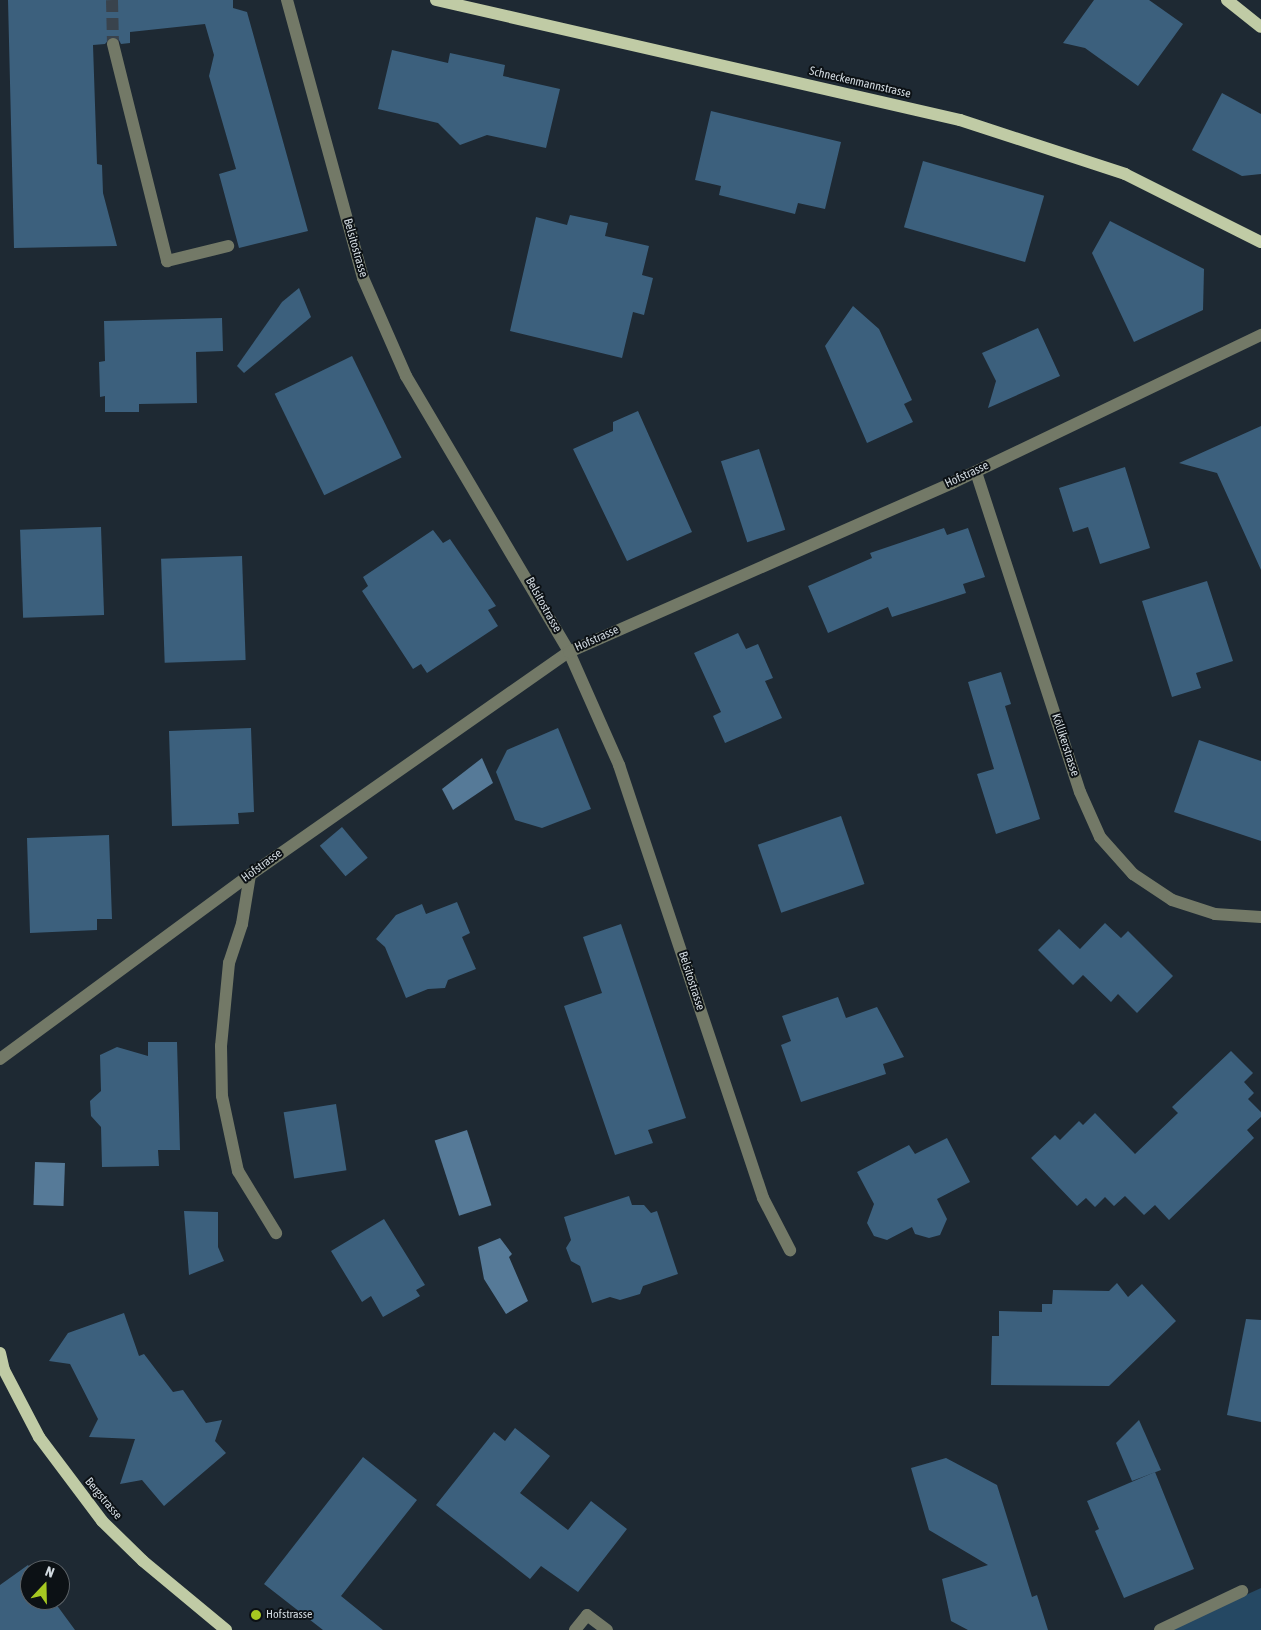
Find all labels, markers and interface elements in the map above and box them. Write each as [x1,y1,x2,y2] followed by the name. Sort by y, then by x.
[808,64,912,102] street label: Schneckenmannstrasse
[340,217,370,279] street label: Belsitostrasse
[943,459,991,491] street label: Hofstrasse
[522,575,564,635] street label: Belsitostrasse
[573,623,621,655] street label: Hofstrasse
[1048,712,1082,778] street label: Köllikerstrasse
[239,847,285,885] street label: Hofstrasse
[675,950,707,1012] street label: Belsitostrasse
[81,1475,125,1523] street label: Bergstrasse
[20,1560,70,1610] north arrow
[43,1563,57,1581] text: N
[266,1608,312,1622] place label: Hofstrasse
[250,1609,262,1621] marker: Hofstrasse

